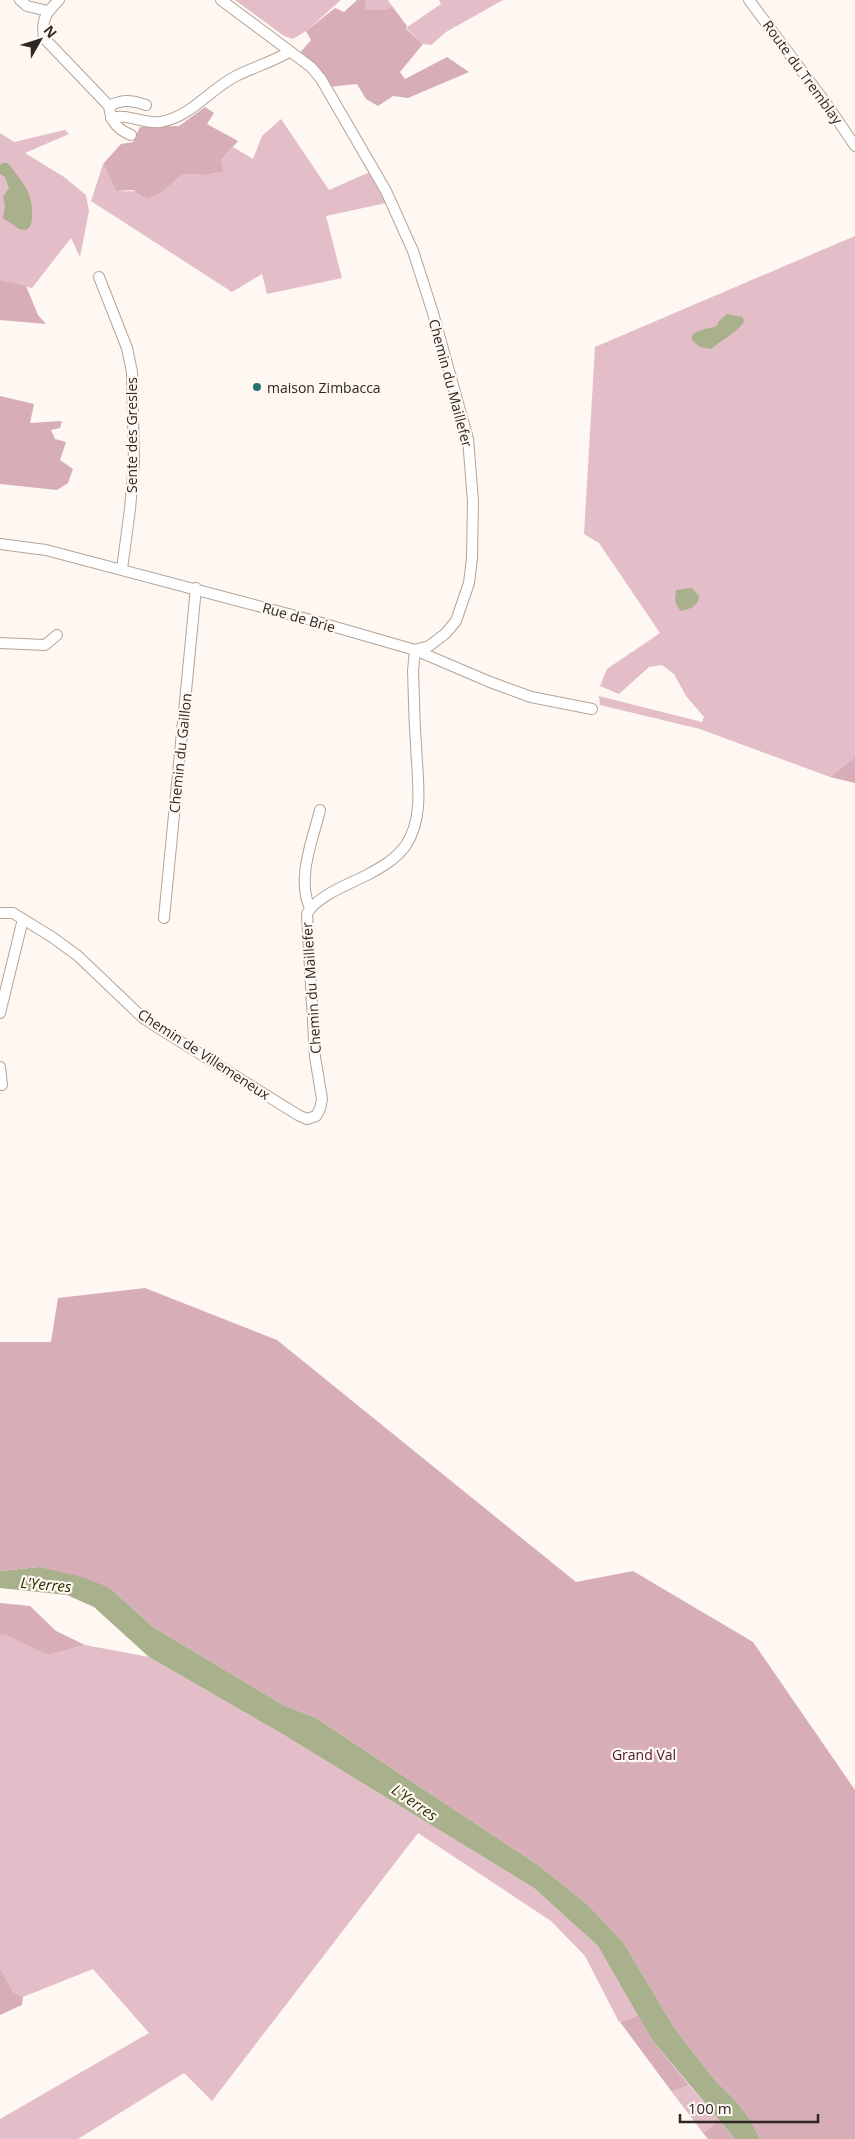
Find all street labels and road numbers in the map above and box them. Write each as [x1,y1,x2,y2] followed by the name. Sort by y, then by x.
[759,16,848,129] street label: Route du Tremblay
[425,317,477,449] street label: Chemin du Maillefer
[122,377,141,493] street label: Sente des Gresles
[260,598,338,636] street label: Rue de Brie
[164,692,196,814] street label: Chemin du Gaillon
[297,921,325,1054] street label: Chemin du Maillefer
[134,1004,274,1104] street label: Chemin de Villemeneux

